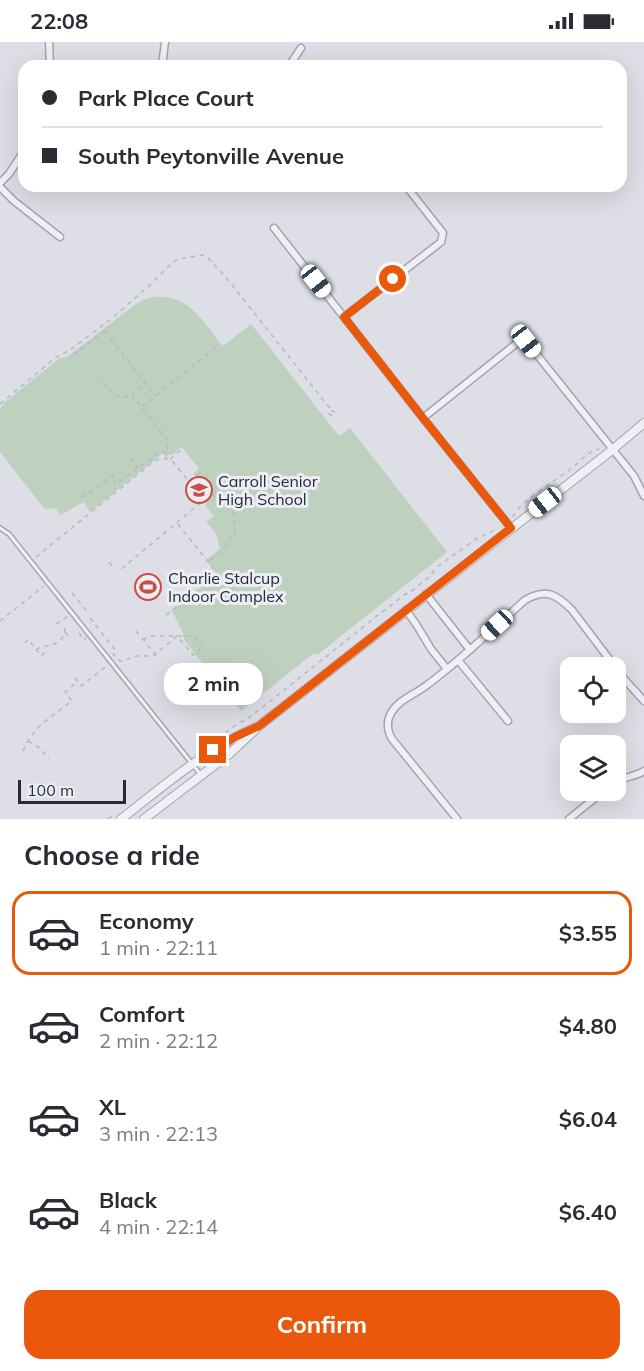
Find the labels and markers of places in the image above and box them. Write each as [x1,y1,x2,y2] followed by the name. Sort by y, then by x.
[218,471,318,509] place label: Carroll Senior High School
[184,475,214,505] school or university icon: Carroll Senior High School
[168,568,284,606] place label: Charlie Stalcup Indoor Complex
[133,572,163,602] sports icon: Charlie Stalcup Indoor Complex

